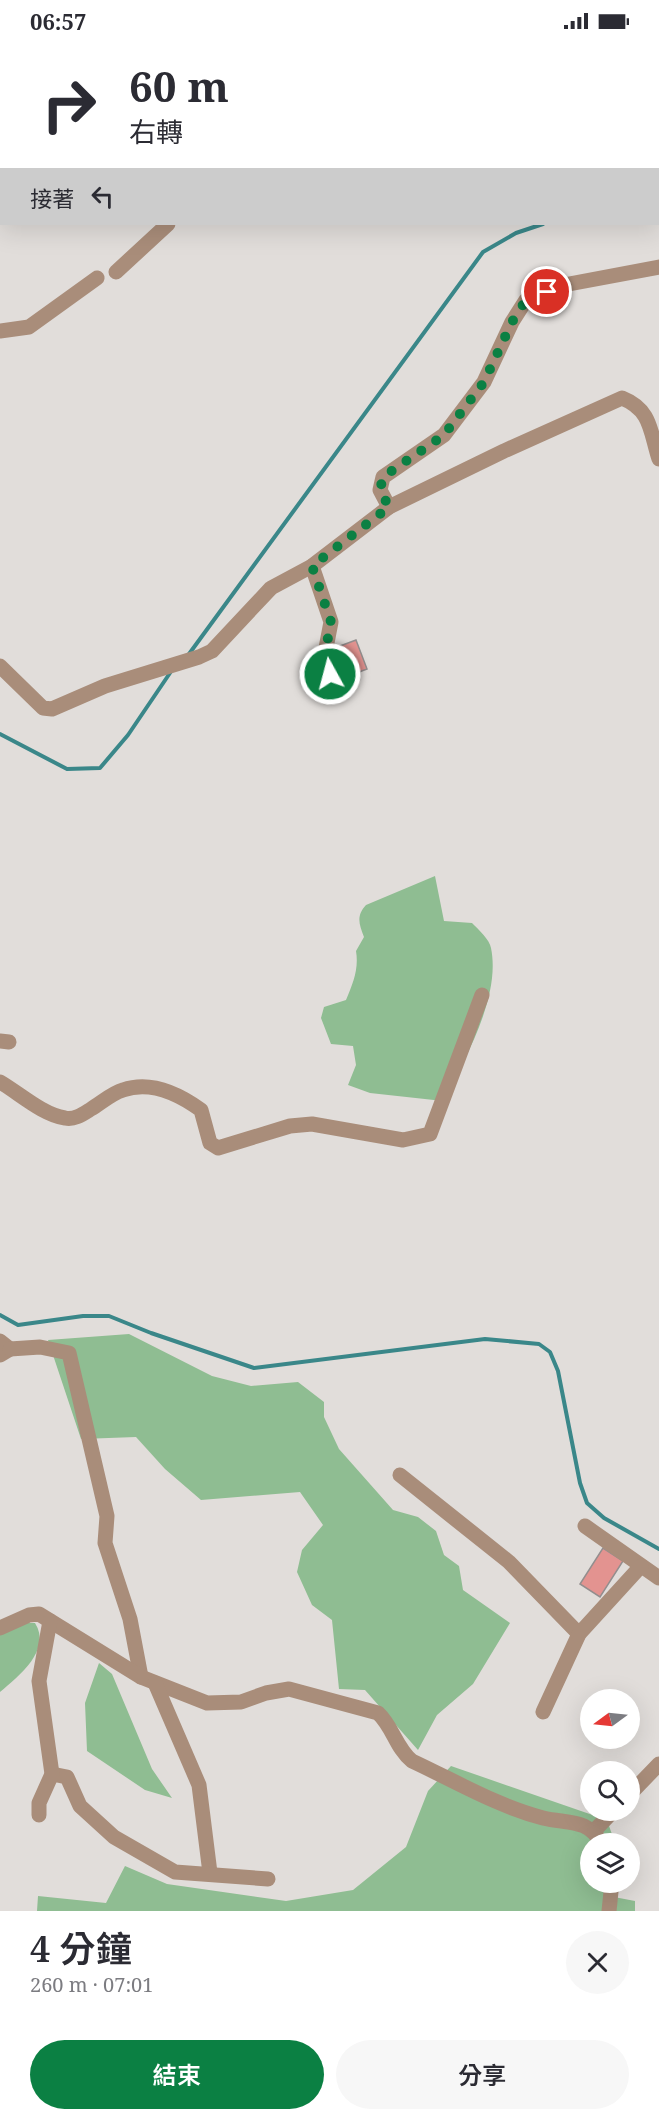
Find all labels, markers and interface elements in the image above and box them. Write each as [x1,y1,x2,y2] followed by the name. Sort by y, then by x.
[30,6,86,36] text: 06:57
[129,57,229,114] text: 60 m
[30,66,108,144] icon: right
[129,113,183,150] text: 右轉
[86,180,119,213] icon: left
[30,183,74,213] text: 接著
[521,266,572,317] pin
[530,275,563,308] icon: arrive
[298,642,362,706] position arrow
[580,1689,640,1749] north arrow
[580,1689,640,1893] map controls
[580,1761,640,1821] button: search
[580,1833,640,1893] button: layers
[30,1924,132,1973] text: 4 分鐘
[566,1931,629,1994] button: close
[30,1971,153,1998] text: 260 m · 07:01
[30,2040,324,2109] button: 結束
[336,2040,629,2109] button: 分享

